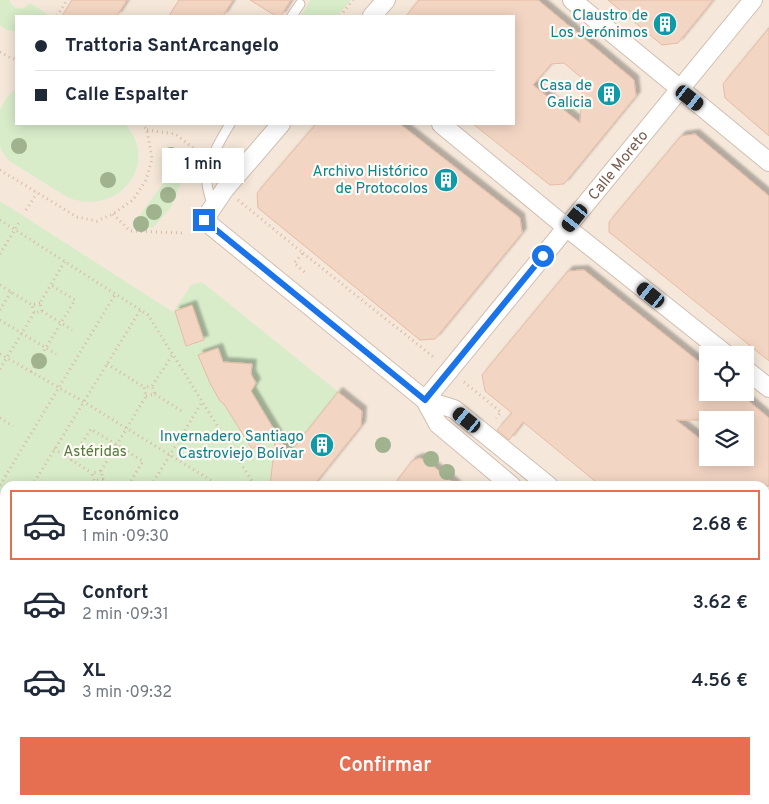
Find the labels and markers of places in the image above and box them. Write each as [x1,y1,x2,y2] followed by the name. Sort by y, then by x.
[550,7,648,43] place label: Claustro de Los Jerónimos
[652,11,678,37] building icon: Claustro de Los Jerónimos
[540,77,592,113] place label: Casa de Galicia
[596,81,622,107] building icon: Casa de Galicia
[312,163,428,199] place label: Archivo Histórico de Protocolos
[433,167,459,193] building icon: Archivo Histórico de Protocolos
[160,428,304,464] place label: Invernadero Santiago Castroviejo Bolívar
[309,432,335,458] building icon: Invernadero Santiago Castroviejo Bolívar

